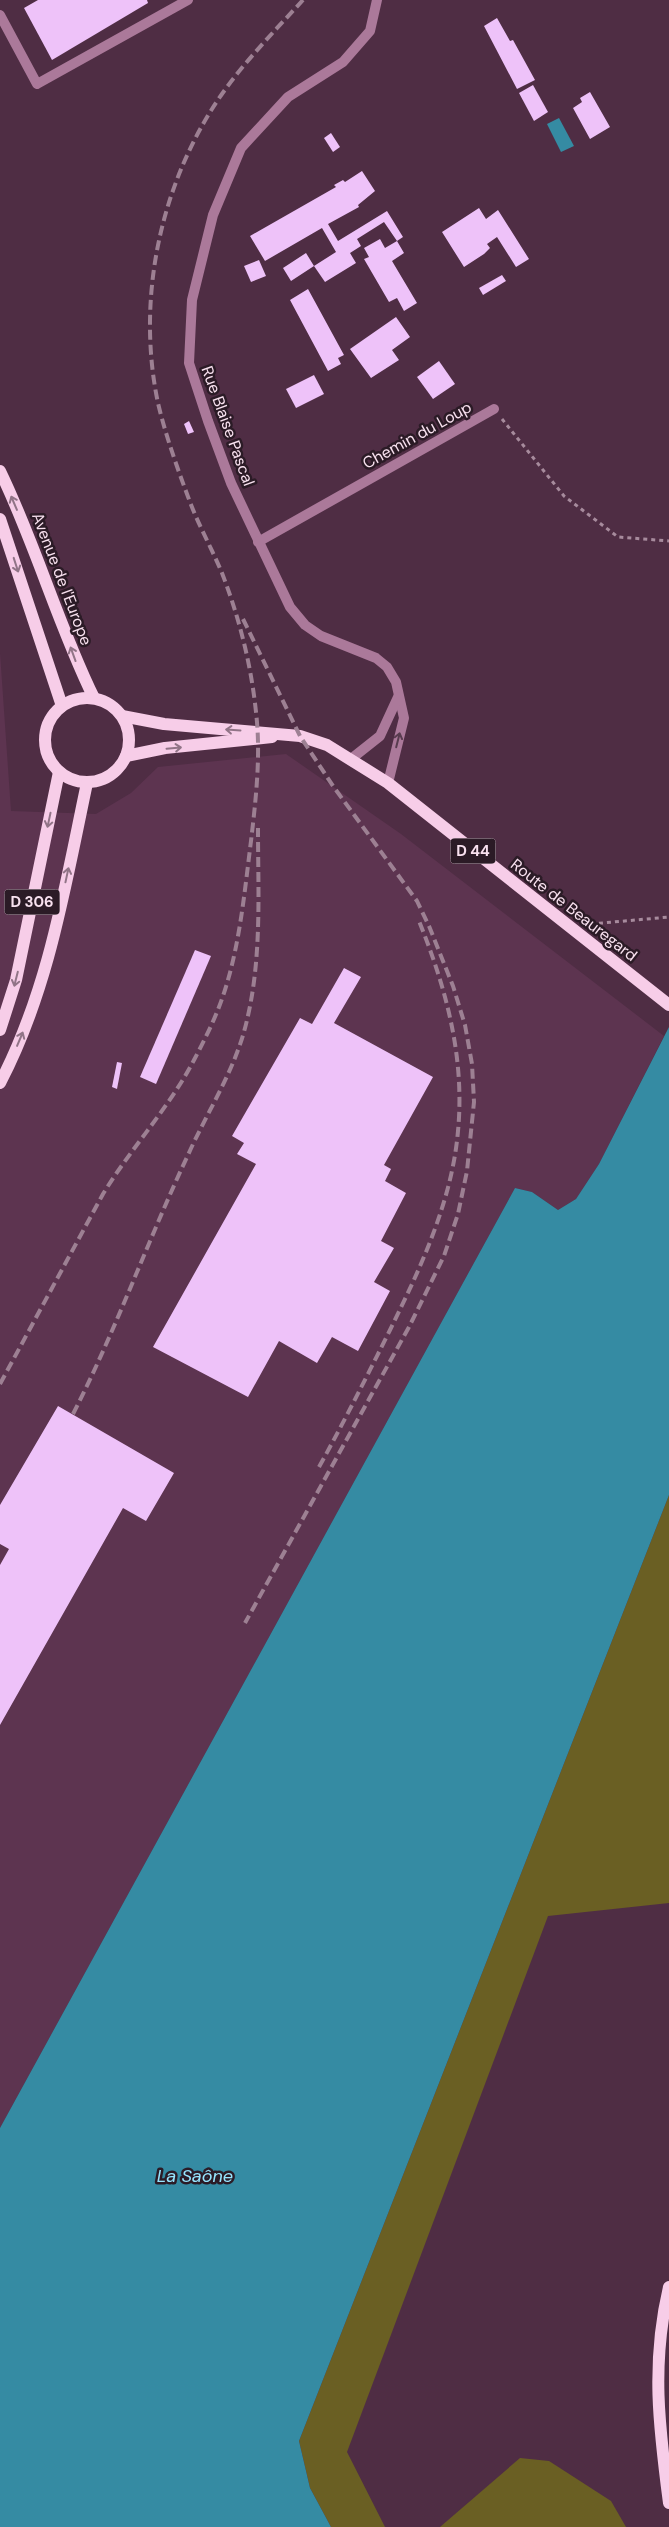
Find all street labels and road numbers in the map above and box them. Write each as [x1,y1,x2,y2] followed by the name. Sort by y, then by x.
[197,363,259,489] street label: Rue Blaise Pascal
[359,396,475,474] street label: Chemin du Loup
[27,510,97,648] street label: Avenue de l'Europe
[450,838,496,864] road number: D 44
[506,854,642,966] street label: Route de Beauregard
[5,890,60,914] road number: D 306

